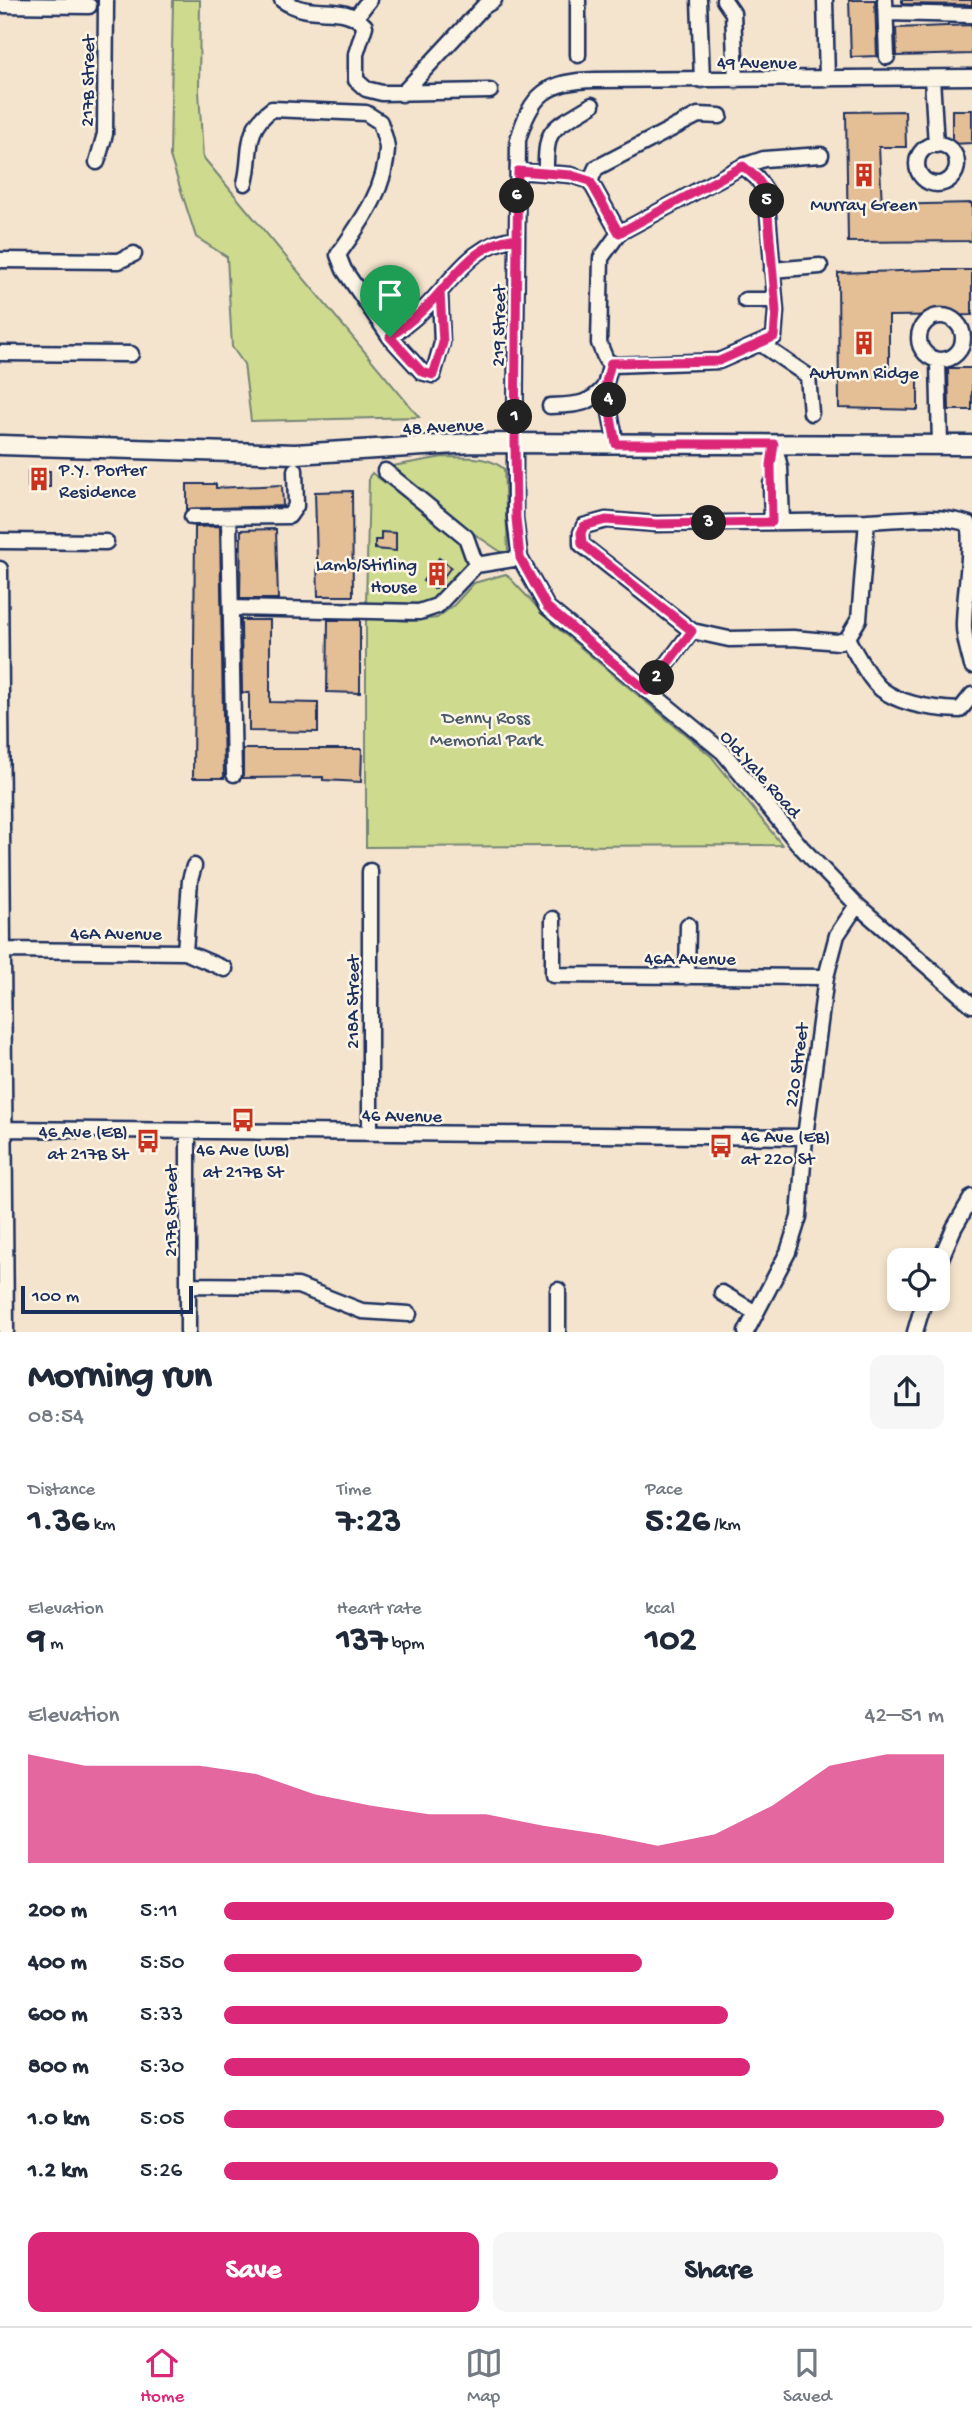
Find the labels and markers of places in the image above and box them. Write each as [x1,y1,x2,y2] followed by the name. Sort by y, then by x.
[850,161,878,189] building icon: Murray Green
[500,178,534,214] pin: 6
[750,184,784,218] pin: 5
[810,195,918,218] place label: Murray Green
[360,265,420,337] pin
[850,329,878,357] building icon: Autumn Ridge
[809,363,919,386] place label: Autumn Ridge
[592,382,626,418] pin: 4
[498,400,532,434] pin: 1
[58,460,148,505] place label: P.Y. Porter Residence
[25,465,53,493] building icon: P.Y. Porter Residence
[692,505,726,540] pin: 3
[316,555,417,600] place label: Lamb/Stirling House
[423,560,451,588] building icon: Lamb/Stirling House
[640,660,674,696] pin: 2
[229,1106,257,1134] bus stop icon: 46 Ave (WB) at 217B St
[39,1122,130,1167] place label: 46 Ave (EB) at 217B St
[134,1127,162,1155] bus stop icon: 46 Ave (EB) at 217B St
[741,1127,830,1172] place label: 46 Ave (EB) at 220 St
[707,1132,735,1160] bus stop icon: 46 Ave (EB) at 220 St
[196,1140,290,1185] place label: 46 Ave (WB) at 217B St

